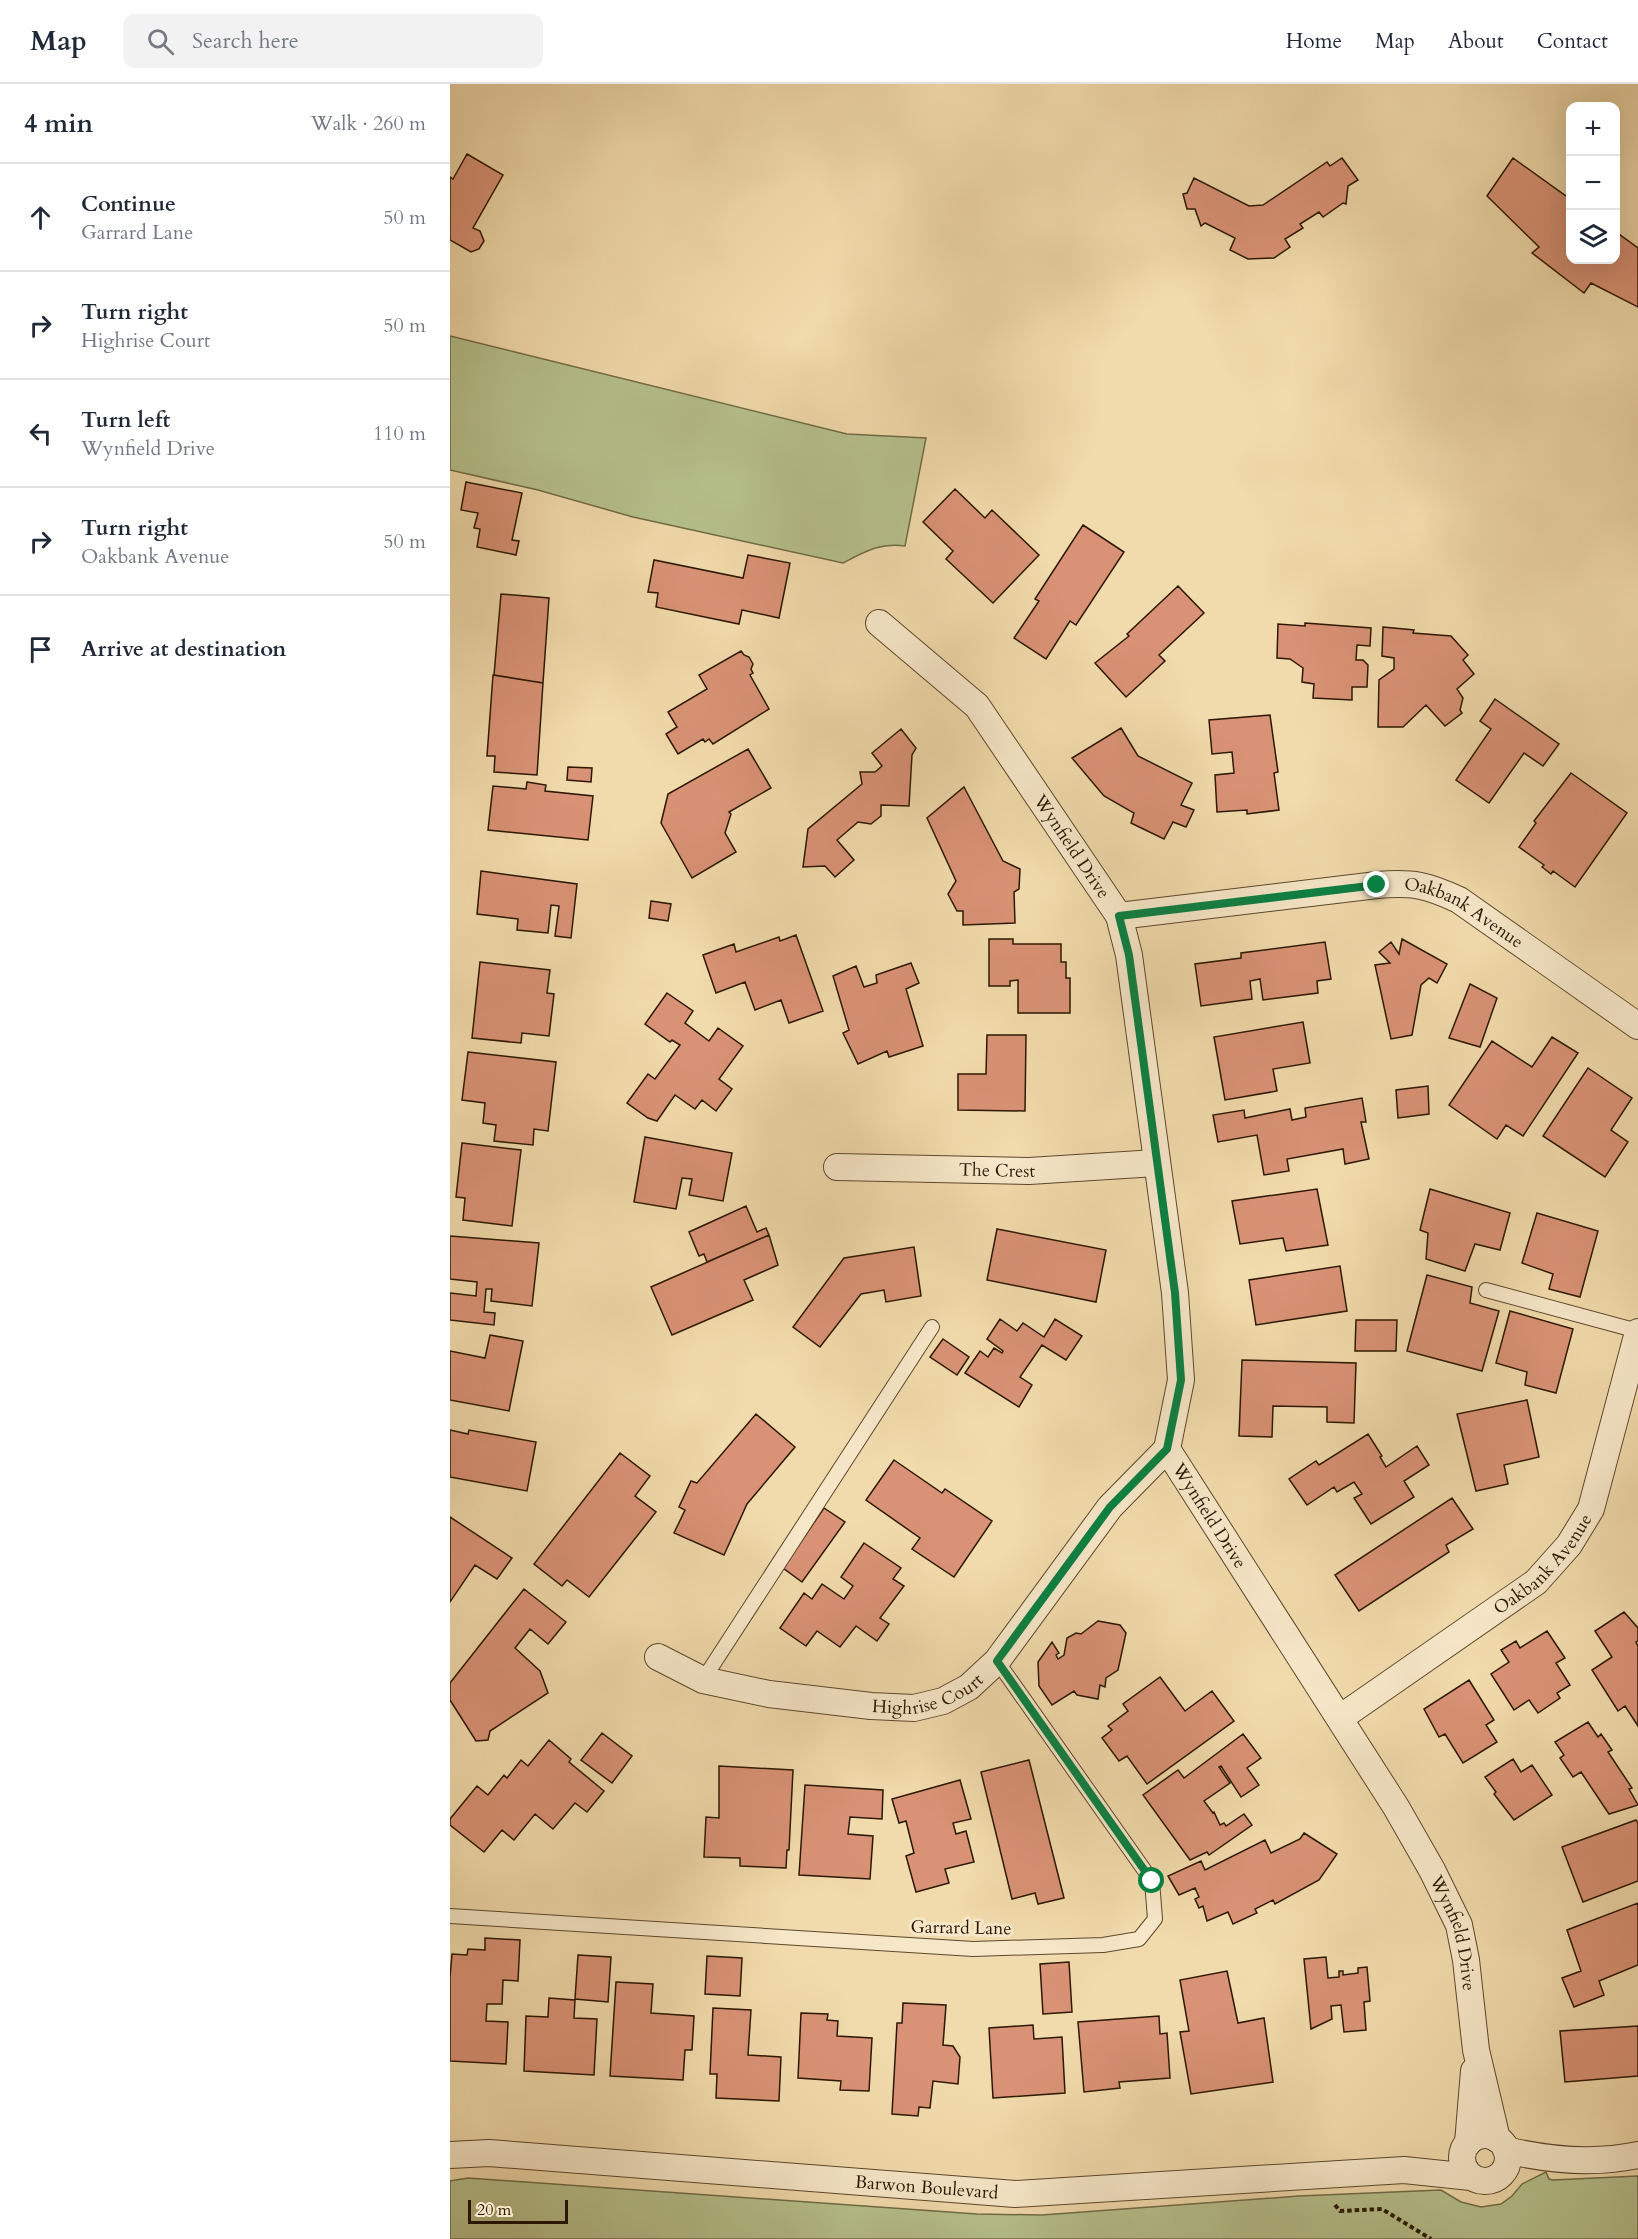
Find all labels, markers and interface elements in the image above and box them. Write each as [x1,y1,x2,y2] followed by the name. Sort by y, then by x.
[123,14,543,68] search box
[30,22,87,60] text: Map
[144,25,177,58] icon: search
[192,26,299,56] text: Search here
[1286,27,1342,56] text: Home
[1375,27,1415,56] text: Map
[1448,27,1504,56] text: About
[1537,27,1608,56] text: Contact
[1566,102,1620,264] map controls
[1566,102,1620,156] button: +
[24,106,93,141] text: 4 min
[311,110,426,137] text: Walk · 260 m
[1566,156,1620,210] button: −
[81,189,176,219] text: Continue
[24,201,57,234] icon: ahead
[383,204,426,231] text: 50 m
[1566,210,1620,264] button: layers
[81,219,193,246] text: Garrard Lane
[81,297,188,327] text: Turn right
[24,309,57,342] icon: right
[383,312,426,339] text: 50 m
[81,327,210,354] text: Highrise Court
[81,405,170,435] text: Turn left
[24,417,57,450] icon: left
[373,420,426,447] text: 110 m
[81,435,215,462] text: Wynfield Drive
[81,513,188,543] text: Turn right
[24,525,57,558] icon: right
[383,528,426,555] text: 50 m
[81,543,229,570] text: Oakbank Avenue
[24,633,57,666] icon: arrive
[81,634,286,664] text: Arrive at destination
[1027,789,1116,903] street label: Wynfield Drive
[1363,871,1389,897] route end
[1403,871,1529,954] street label: Oakbank Avenue
[959,1157,1036,1184] street label: The Crest
[1166,1457,1253,1573] street label: Wynfield Drive
[1488,1509,1598,1620] street label: Oakbank Avenue
[871,1667,989,1721] street label: Highrise Court
[1138,1867,1164,1893] route start
[1424,1870,1482,1992] street label: Wynfield Drive
[910,1915,1012,1941] street label: Garrard Lane
[854,2169,1000,2205] street label: Barwon Boulevard
[468,2197,568,2224] scale bar
[477,2199,511,2221] text: 20 m

